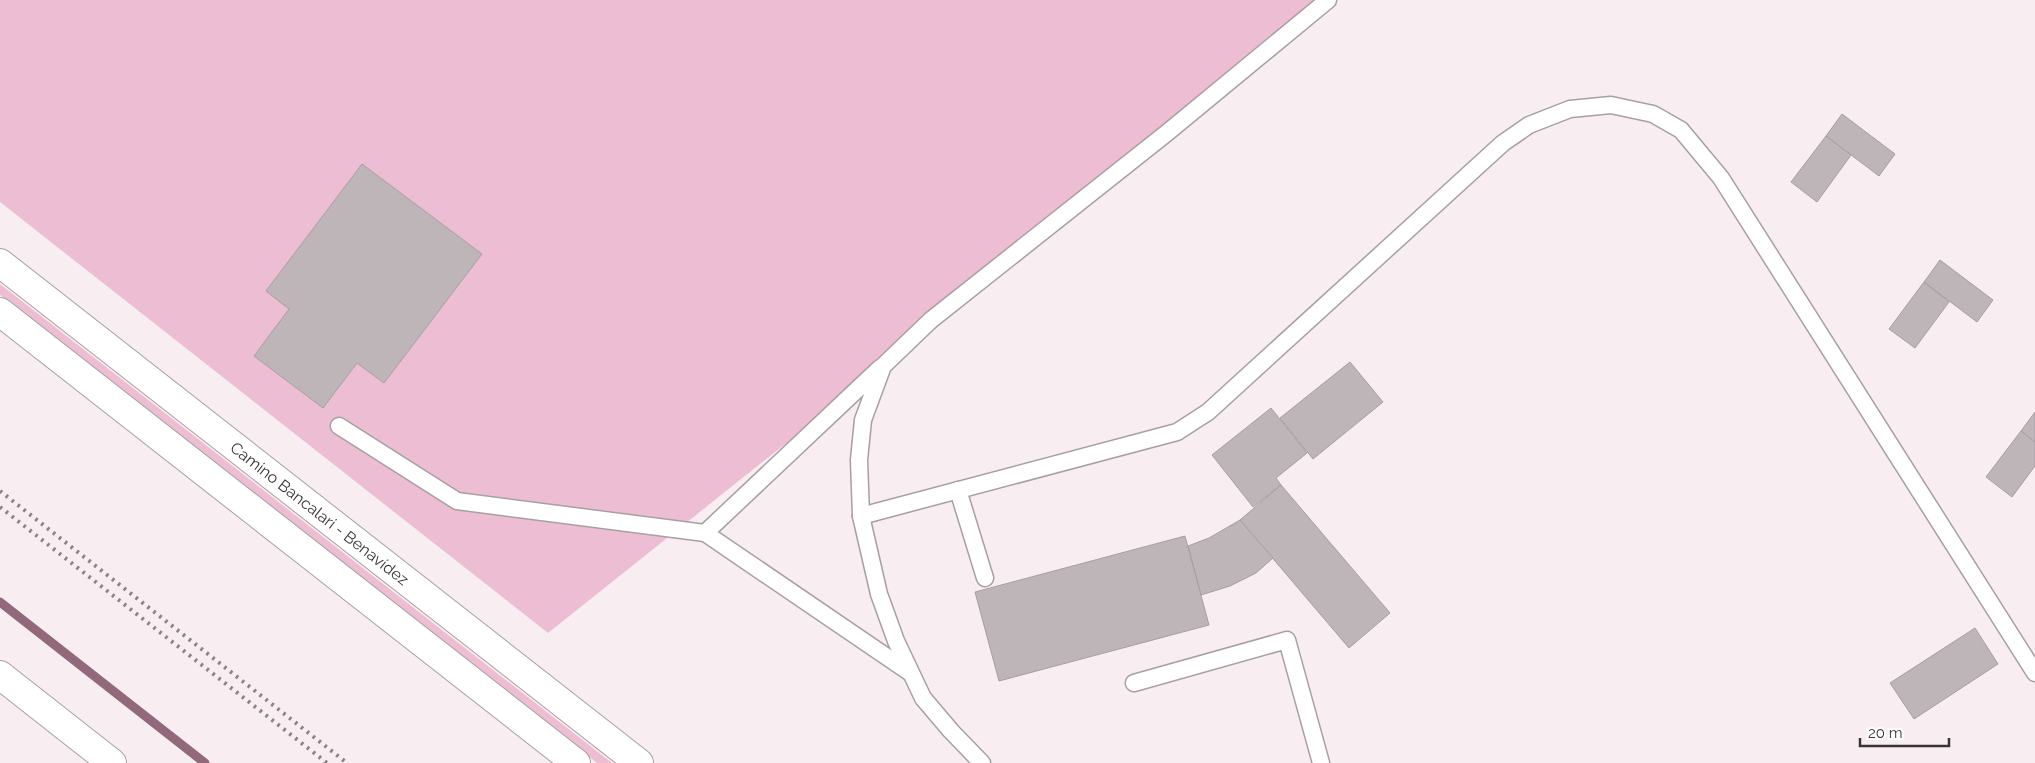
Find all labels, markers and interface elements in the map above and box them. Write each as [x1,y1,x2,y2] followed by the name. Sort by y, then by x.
[227,438,413,589] street label: Camino Bancalari - Benavídez
[1860,716,1949,748] scale bar
[1868,724,1903,742] text: 20 m

